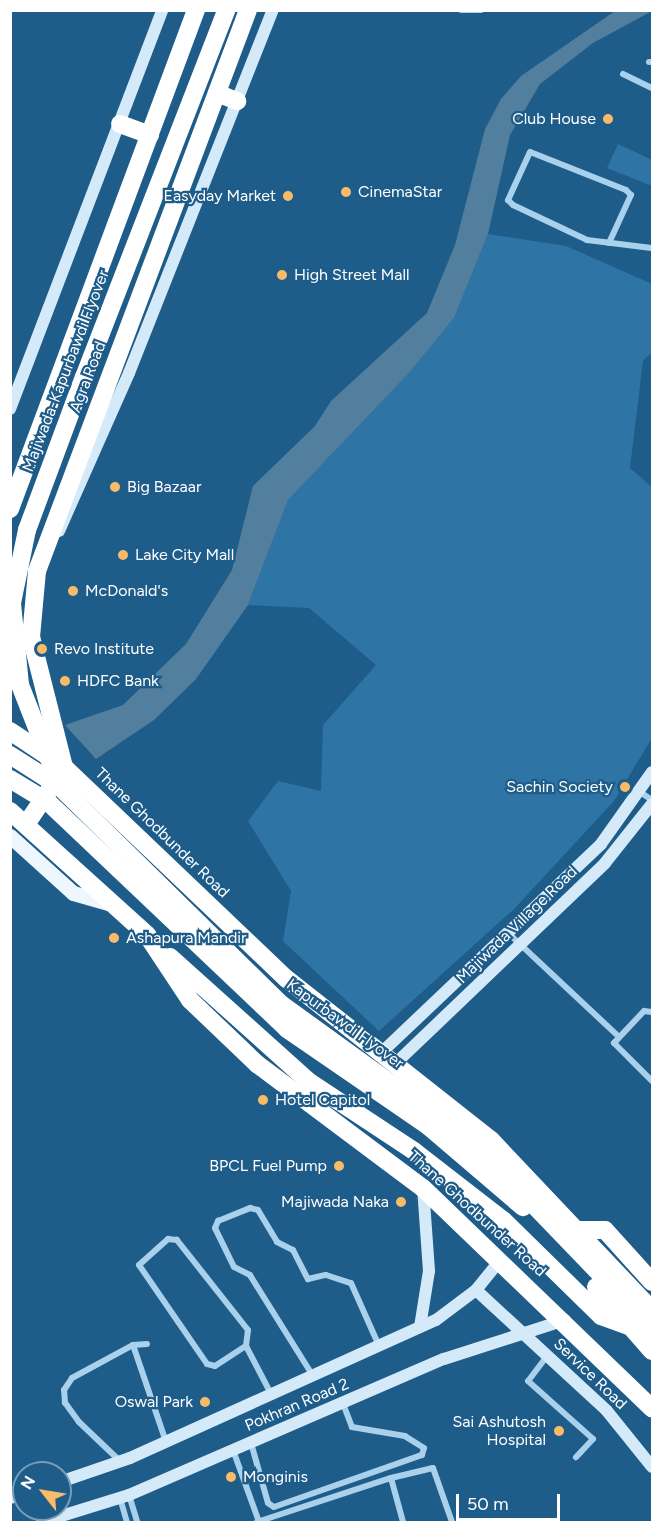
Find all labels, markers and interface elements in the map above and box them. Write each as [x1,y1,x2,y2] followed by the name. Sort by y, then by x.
[512,109,596,129] place label: Club House
[601,112,615,126] marker: Club House
[358,182,442,202] place label: CinemaStar
[339,185,353,199] marker: CinemaStar
[163,186,276,206] place label: Easyday Market
[281,189,295,203] marker: Easyday Market
[294,265,409,285] place label: High Street Mall
[19,267,113,475] street label: Majiwada-Kapurbawdi Flyover
[275,268,289,282] marker: High Street Mall
[66,339,110,415] street label: Agra Road
[127,477,201,497] place label: Big Bazaar
[108,480,122,494] marker: Big Bazaar
[135,545,234,565] place label: Lake City Mall
[116,548,130,562] marker: Lake City Mall
[85,581,168,601] place label: McDonald's
[66,584,80,598] marker: McDonald's
[54,639,154,659] place label: Revo Institute
[35,642,49,656] marker: Revo Institute
[77,671,159,691] place label: HDFC Bank
[58,674,72,688] marker: HDFC Bank
[91,764,233,902] street label: Thane Ghodbunder Road
[506,777,613,797] place label: Sachin Society
[618,780,632,794] marker: Sachin Society
[453,862,581,988] street label: Majiwada Village Road
[126,928,246,948] place label: Ashapura Mandir
[107,931,121,945] marker: Ashapura Mandir
[283,975,407,1073] street label: Kapurbawdi Flyover
[275,1090,370,1110] place label: Hotel Capitol
[256,1093,270,1107] marker: Hotel Capitol
[404,1147,550,1281] street label: Thane Ghodbunder Road
[209,1156,327,1176] place label: BPCL Fuel Pump
[332,1159,346,1173] marker: BPCL Fuel Pump
[281,1192,389,1212] place label: Majiwada Naka
[394,1195,408,1209] marker: Majiwada Naka
[549,1334,631,1414] street label: Service Road
[242,1374,352,1436] street label: Pokhran Road 2
[115,1392,193,1412] place label: Oswal Park
[198,1395,212,1409] marker: Oswal Park
[453,1412,546,1450] place label: Sai Ashutosh Hospital
[550,1422,568,1440] marker: Sai Ashutosh Hospital
[12,1461,72,1521] north arrow
[243,1467,308,1487] place label: Monginis
[224,1470,238,1484] marker: Monginis
[17,1472,39,1493] text: N
[459,1482,562,1520] scale bar
[467,1493,509,1515] text: 50 m

